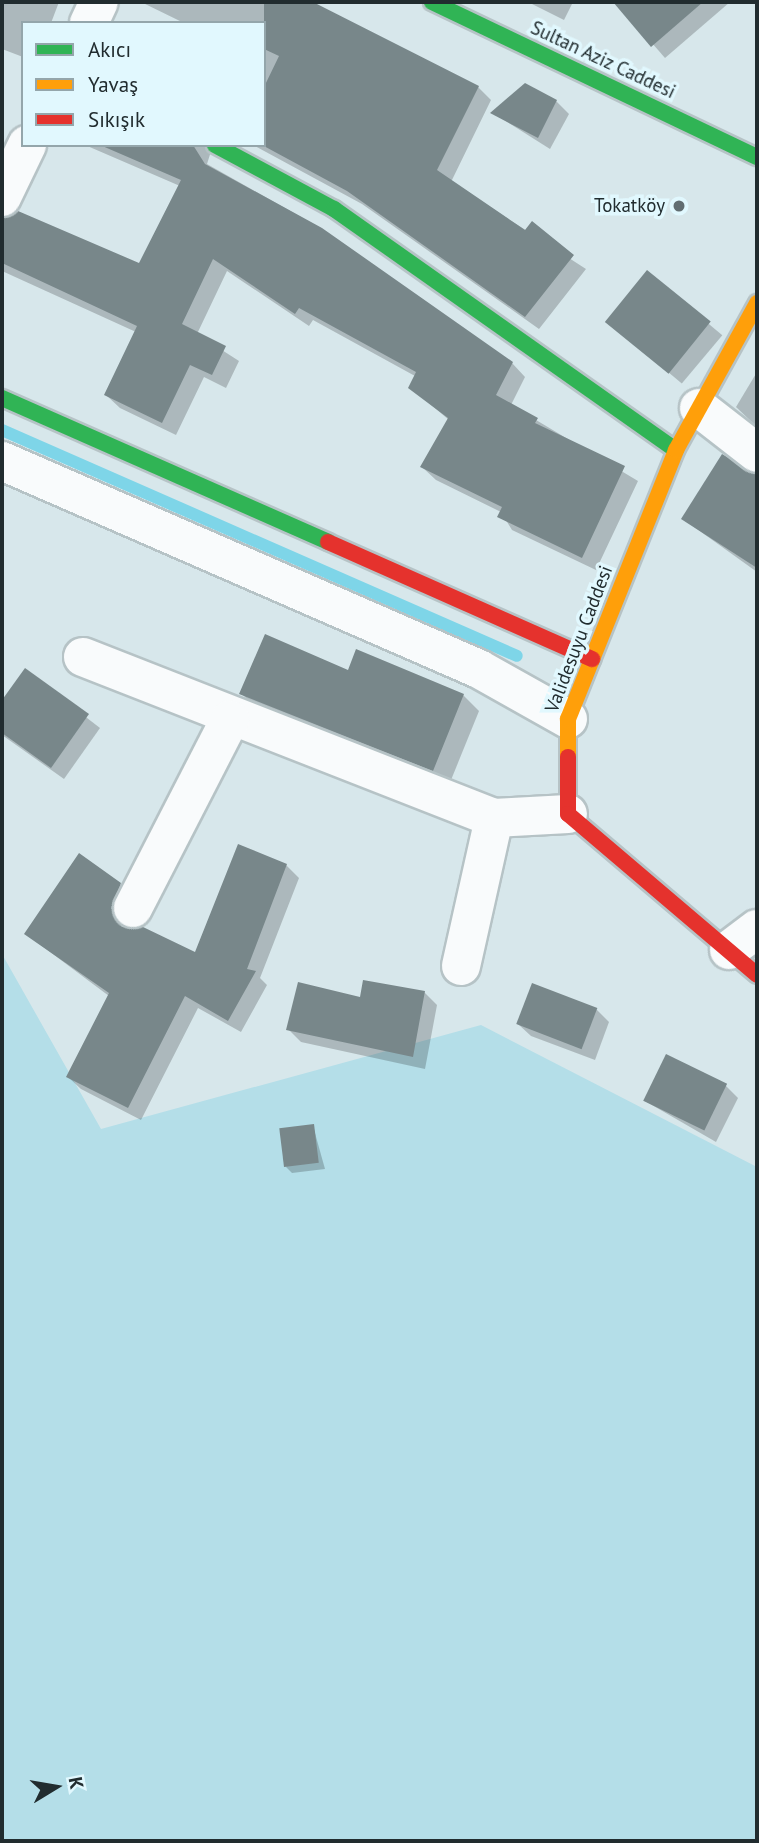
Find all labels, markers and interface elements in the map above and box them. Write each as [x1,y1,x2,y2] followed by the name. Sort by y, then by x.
[526,16,680,104] street label: Sultan Aziz Caddesi
[21,21,266,147] legend
[88,36,131,63] text: Akıcı
[88,71,138,98] text: Yavaş
[88,106,145,133] text: Sıkışık
[594,195,665,217] place label: Tokatköy
[671,198,687,214] marker: Tokatköy
[541,562,617,716] street label: Validesuyu Caddesi
[21,1752,91,1822] north arrow
[64,1775,90,1791] text: K

